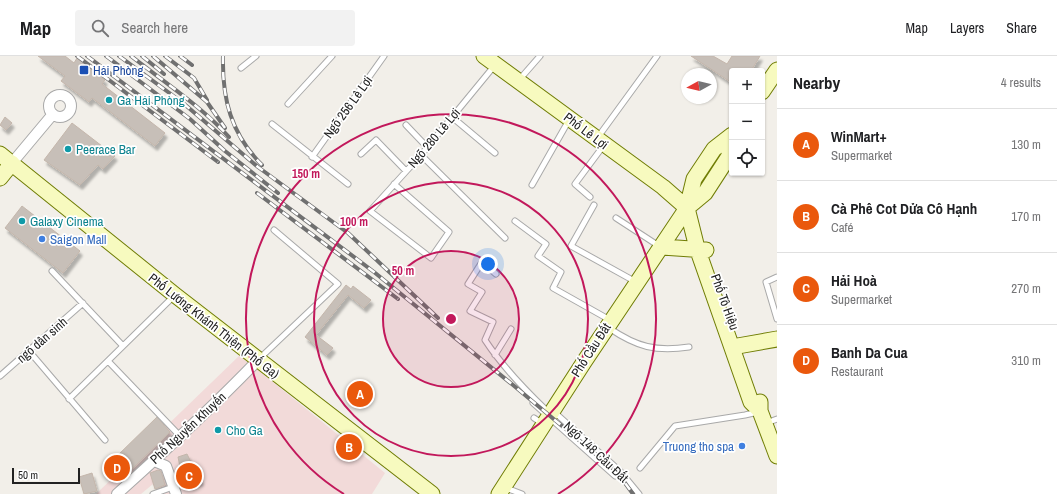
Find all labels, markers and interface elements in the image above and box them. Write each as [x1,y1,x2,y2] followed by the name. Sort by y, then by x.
[75,10,355,46] search box
[20,15,51,41] text: Map
[89,17,111,39] icon: search
[121,17,188,38] text: Search here
[906,19,928,37] text: Map
[950,19,984,37] text: Layers
[1006,19,1037,37] text: Share
[93,62,143,79] place label: Hải Phòng
[78,64,90,76] marker: Hải Phòng
[681,68,717,104] north arrow
[729,68,765,176] map controls
[729,68,765,104] button: +
[793,71,840,94] text: Nearby
[320,72,376,141] street label: Ngõ 256 Lê Lợi
[1001,74,1041,91] text: 4 results
[117,92,185,109] place label: Ga Hải Phòng
[104,95,114,105] marker: Ga Hải Phòng
[729,104,765,140] button: −
[404,105,464,171] street label: Ngõ 280 Lê Lợi
[560,109,612,153] street label: Phố Lê Lợi
[831,126,887,147] text: WinMart+
[802,136,810,153] text: A
[1011,136,1041,153] text: 130 m
[729,140,765,176] button: locate
[76,141,136,158] place label: Peerace Bar
[63,144,73,154] marker: Peerace Bar
[831,147,892,164] text: Supermarket
[292,166,320,182] text: 150 m
[831,198,977,219] text: Cà Phê Cot Dửa Cô Hạnh
[802,208,810,225] text: B
[1011,208,1041,225] text: 170 m
[30,213,104,230] place label: Galaxy Cinema
[340,214,368,230] text: 100 m
[17,216,27,226] marker: Galaxy Cinema
[831,219,854,236] text: Café
[50,231,106,248] place label: Saigon Mall
[37,234,47,244] marker: Saigon Mall
[478,254,498,274] your location
[392,263,414,279] text: 50 m
[145,270,283,383] street label: Phố Lương Khánh Thiện (Phố Ga)
[831,270,877,291] text: Hải Hoà
[707,272,743,332] street label: Phố Tô Hiệu
[802,280,810,297] text: C
[1011,280,1041,297] text: 270 m
[831,291,892,308] text: Supermarket
[444,312,458,326] centre of rings
[13,313,71,367] street label: ngõ dân sinh
[567,320,615,380] street label: Phố Cầu Đất
[831,342,908,363] text: Banh Da Cua
[802,352,810,369] text: D
[1011,352,1041,369] text: 310 m
[831,363,883,380] text: Restaurant
[347,379,373,409] pin: A
[146,388,230,468] street label: Phố Nguyễn Khuyến
[560,418,632,486] street label: Ngõ 148 Cầu Đất
[226,422,263,439] place label: Cho Ga
[213,425,223,435] marker: Cho Ga
[336,432,362,462] pin: B
[663,438,734,455] place label: Truong tho spa
[737,441,747,451] marker: Truong tho spa
[104,453,130,483] pin: D
[176,461,202,491] pin: C
[12,466,80,485] scale bar
[18,468,38,482] text: 50 m

